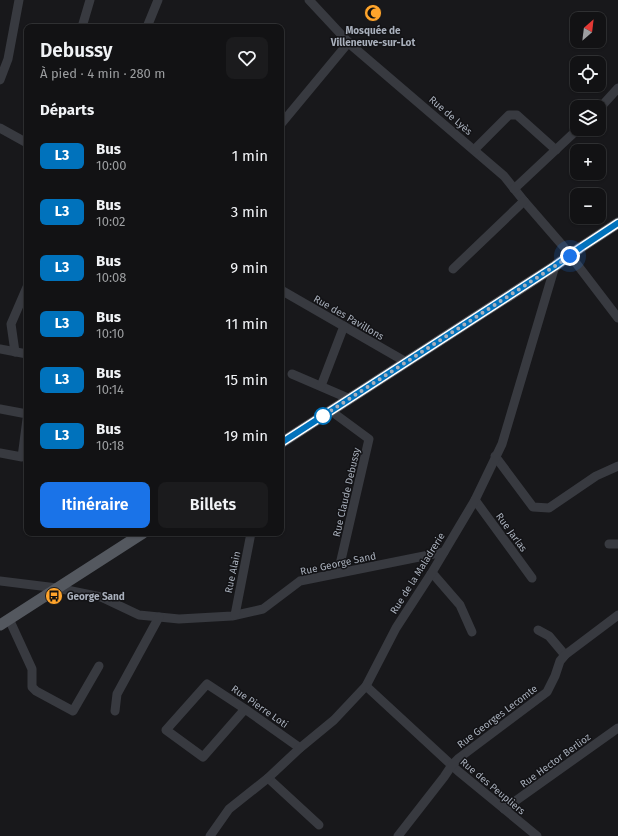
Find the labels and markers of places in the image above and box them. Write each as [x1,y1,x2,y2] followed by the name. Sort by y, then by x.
[363,3,383,23] mosque icon: Mosquée de Villeneuve-sur-Lot
[330,24,415,49] place label: Mosquée de Villeneuve-sur-Lot
[314,407,332,425] unlabelled marker
[44,586,64,606] bus stop icon: George Sand
[67,591,125,603] place label: George Sand

